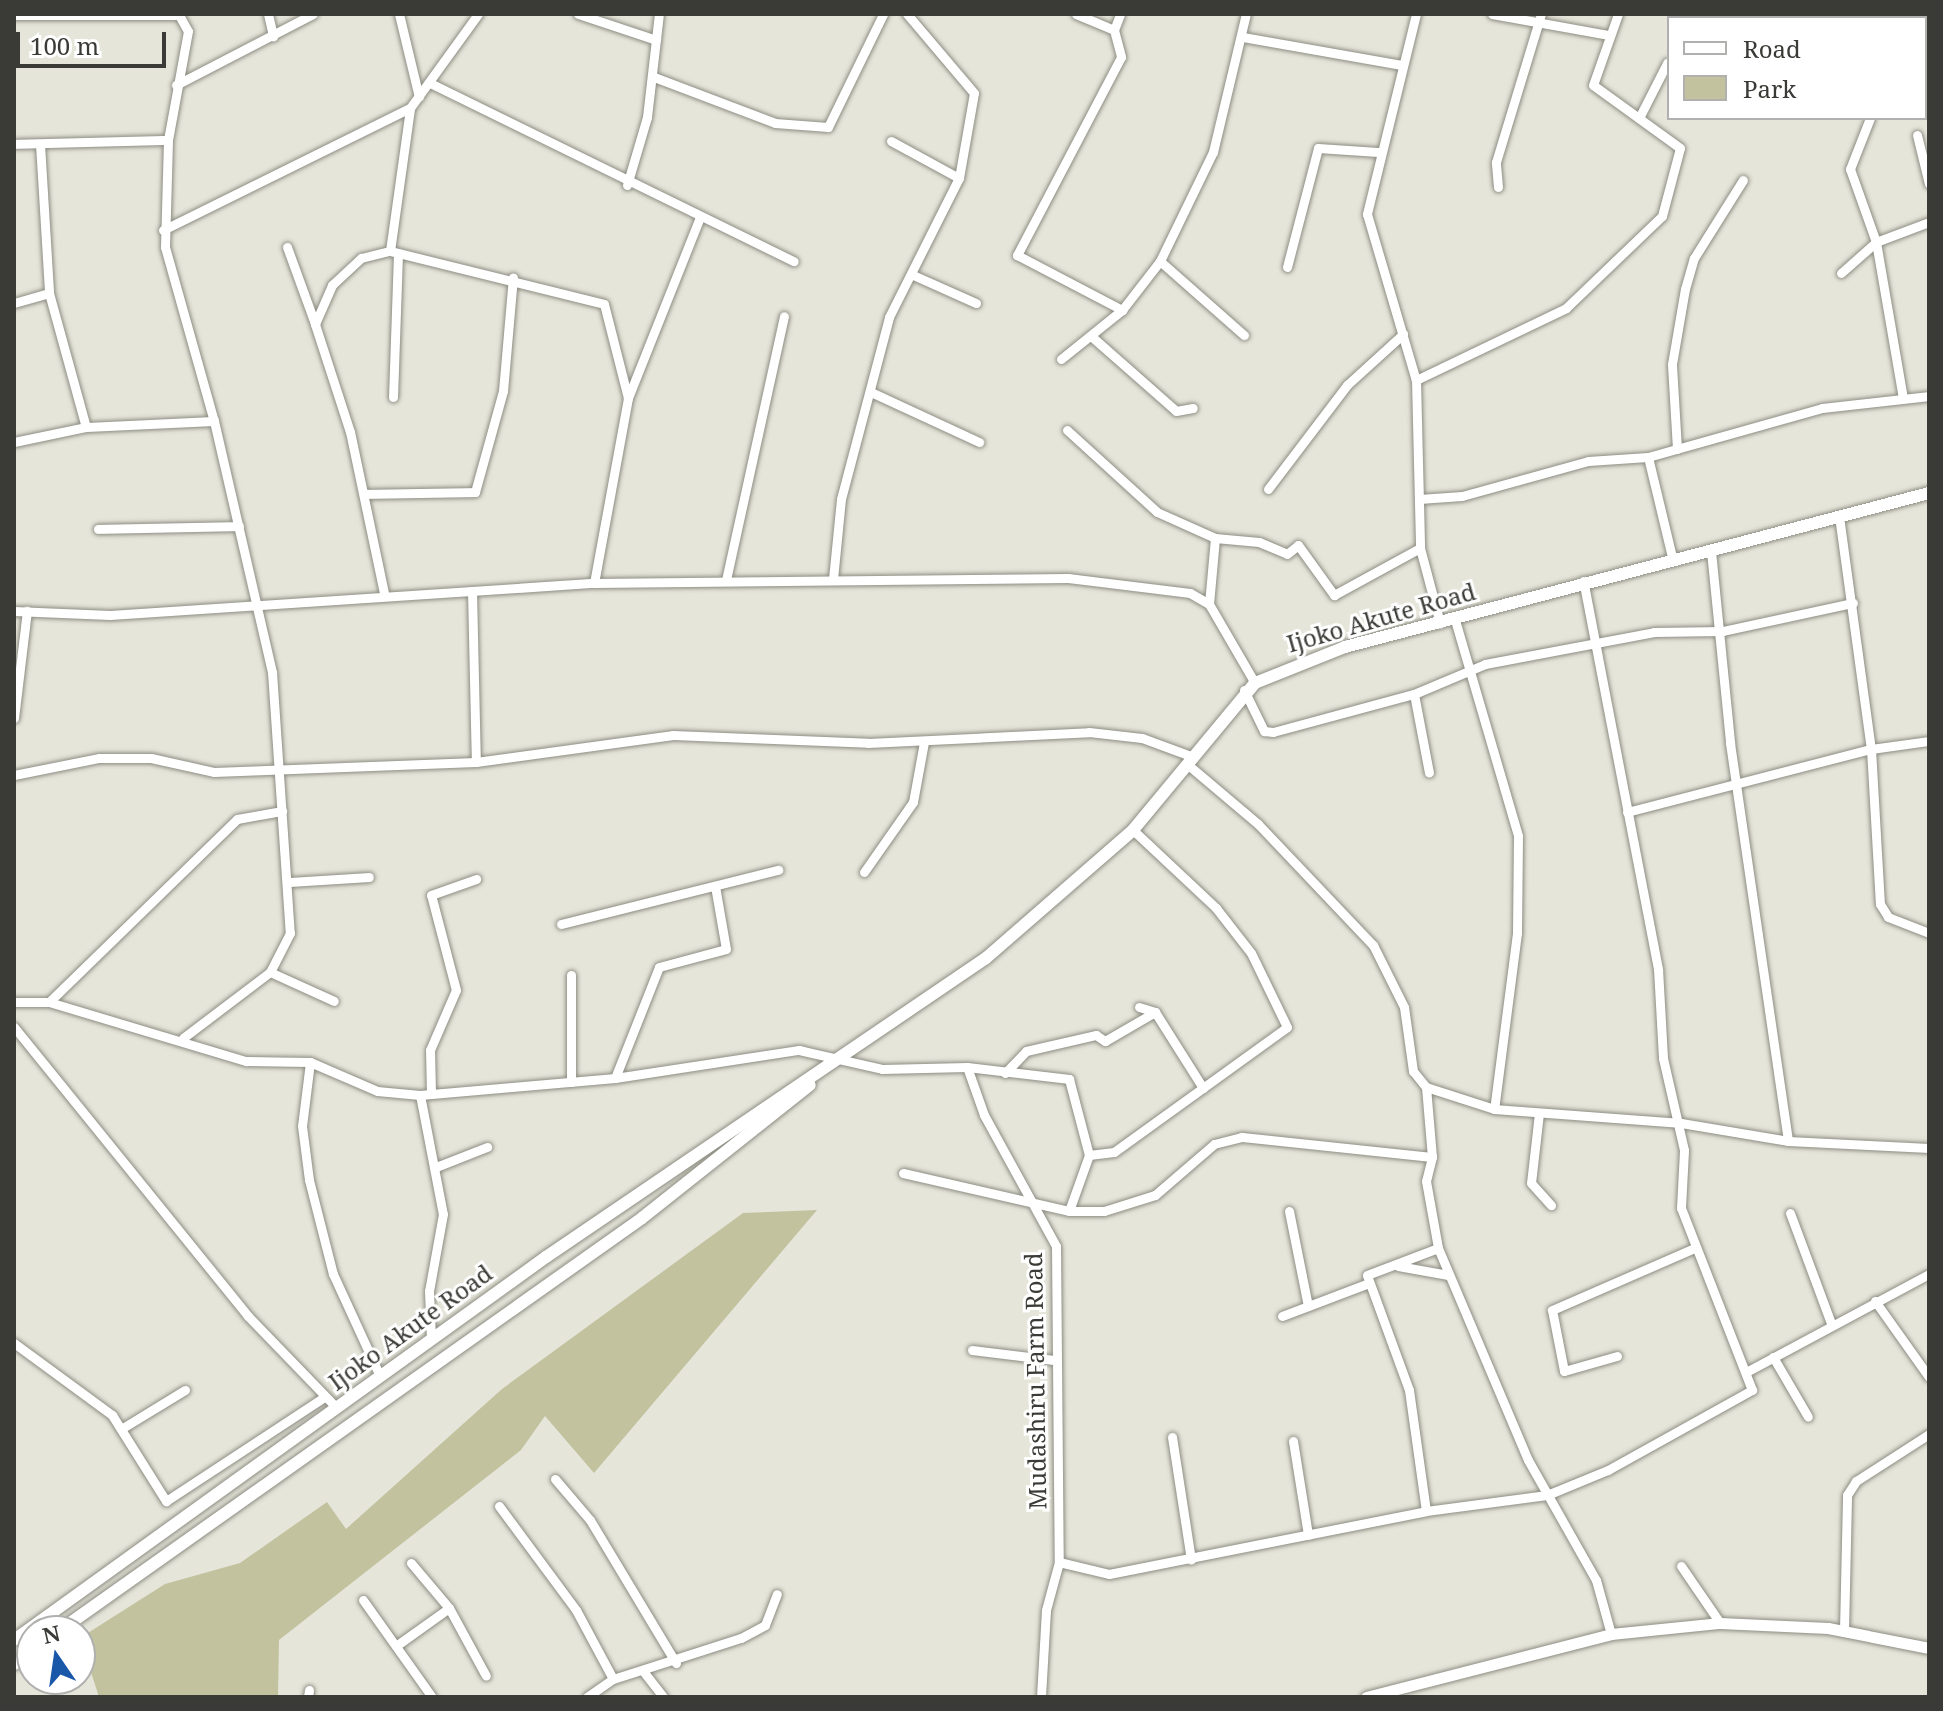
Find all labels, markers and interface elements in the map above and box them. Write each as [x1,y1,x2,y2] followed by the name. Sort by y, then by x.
[20,16,170,66] scale bar
[1667,16,1927,120] legend
[30,29,99,62] text: 100 m
[1743,32,1801,65] text: Road
[1743,72,1796,105] text: Park
[1283,576,1479,658] street label: Ijoko Akute Road
[1018,1252,1052,1510] street label: Mudashiru Farm Road
[323,1258,497,1396] street label: Ijoko Akute Road
[16,1615,96,1695] north arrow
[39,1617,63,1650] text: N

